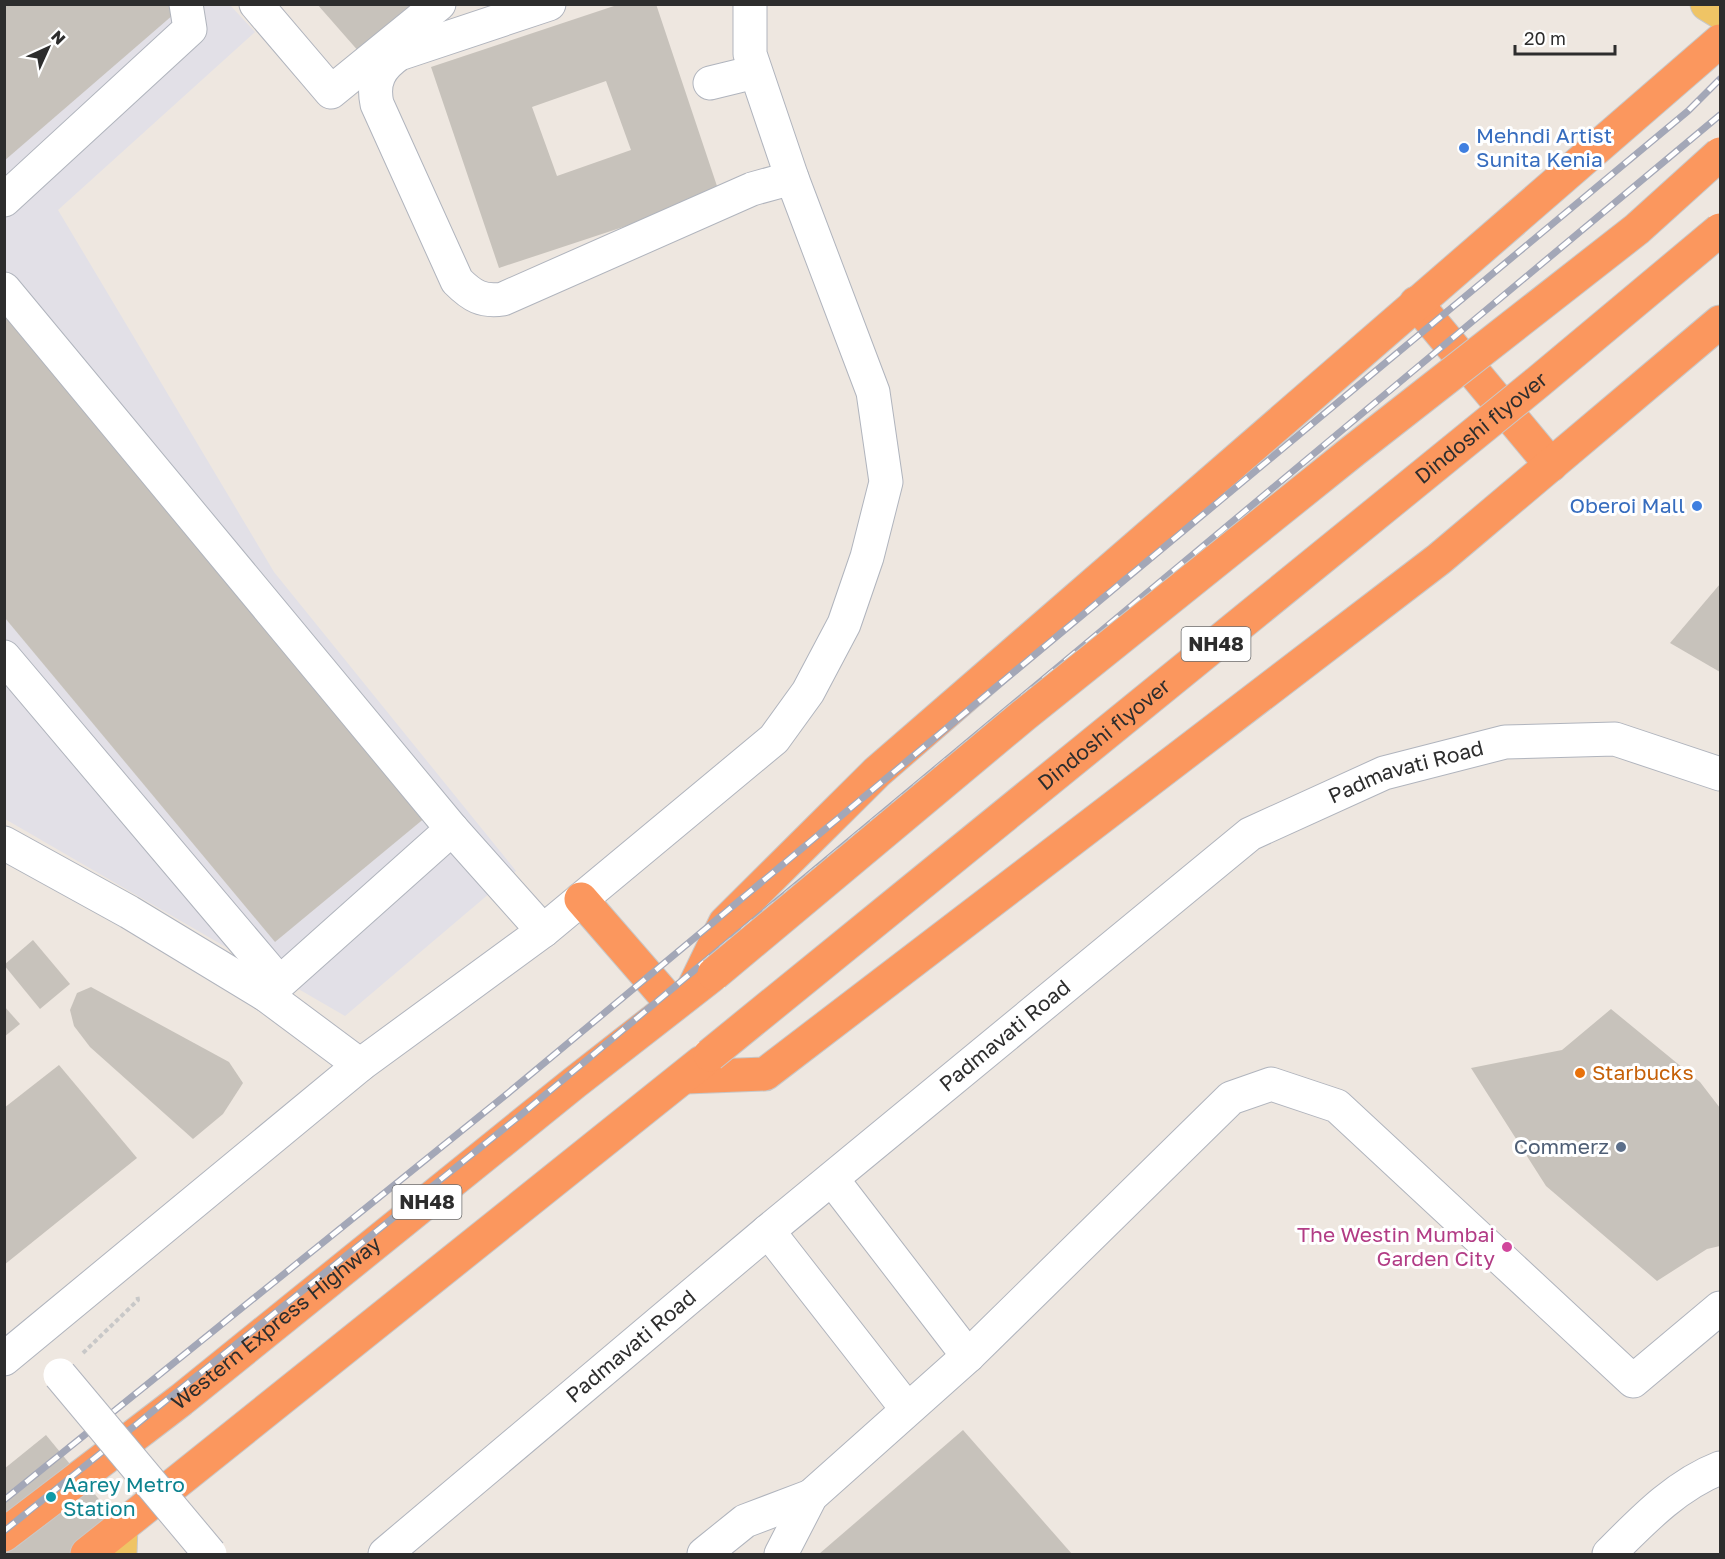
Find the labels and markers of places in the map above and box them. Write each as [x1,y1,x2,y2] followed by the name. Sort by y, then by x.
[1476,122,1612,172] place label: Mehndi Artist Sunita Kenia
[1457,141,1471,155] marker: Mehndi Artist Sunita Kenia
[1570,492,1685,518] place label: Oberoi Mall
[1690,499,1704,513] marker: Oberoi Mall
[1592,1059,1694,1085] place label: Starbucks
[1573,1066,1587,1080] marker: Starbucks
[1514,1133,1609,1159] place label: Commerz
[1614,1140,1628,1154] marker: Commerz
[1297,1221,1495,1271] place label: The Westin Mumbai Garden City
[1500,1240,1514,1254] marker: The Westin Mumbai Garden City
[63,1471,185,1521] place label: Aarey Metro Station
[44,1490,58,1504] marker: Aarey Metro Station

